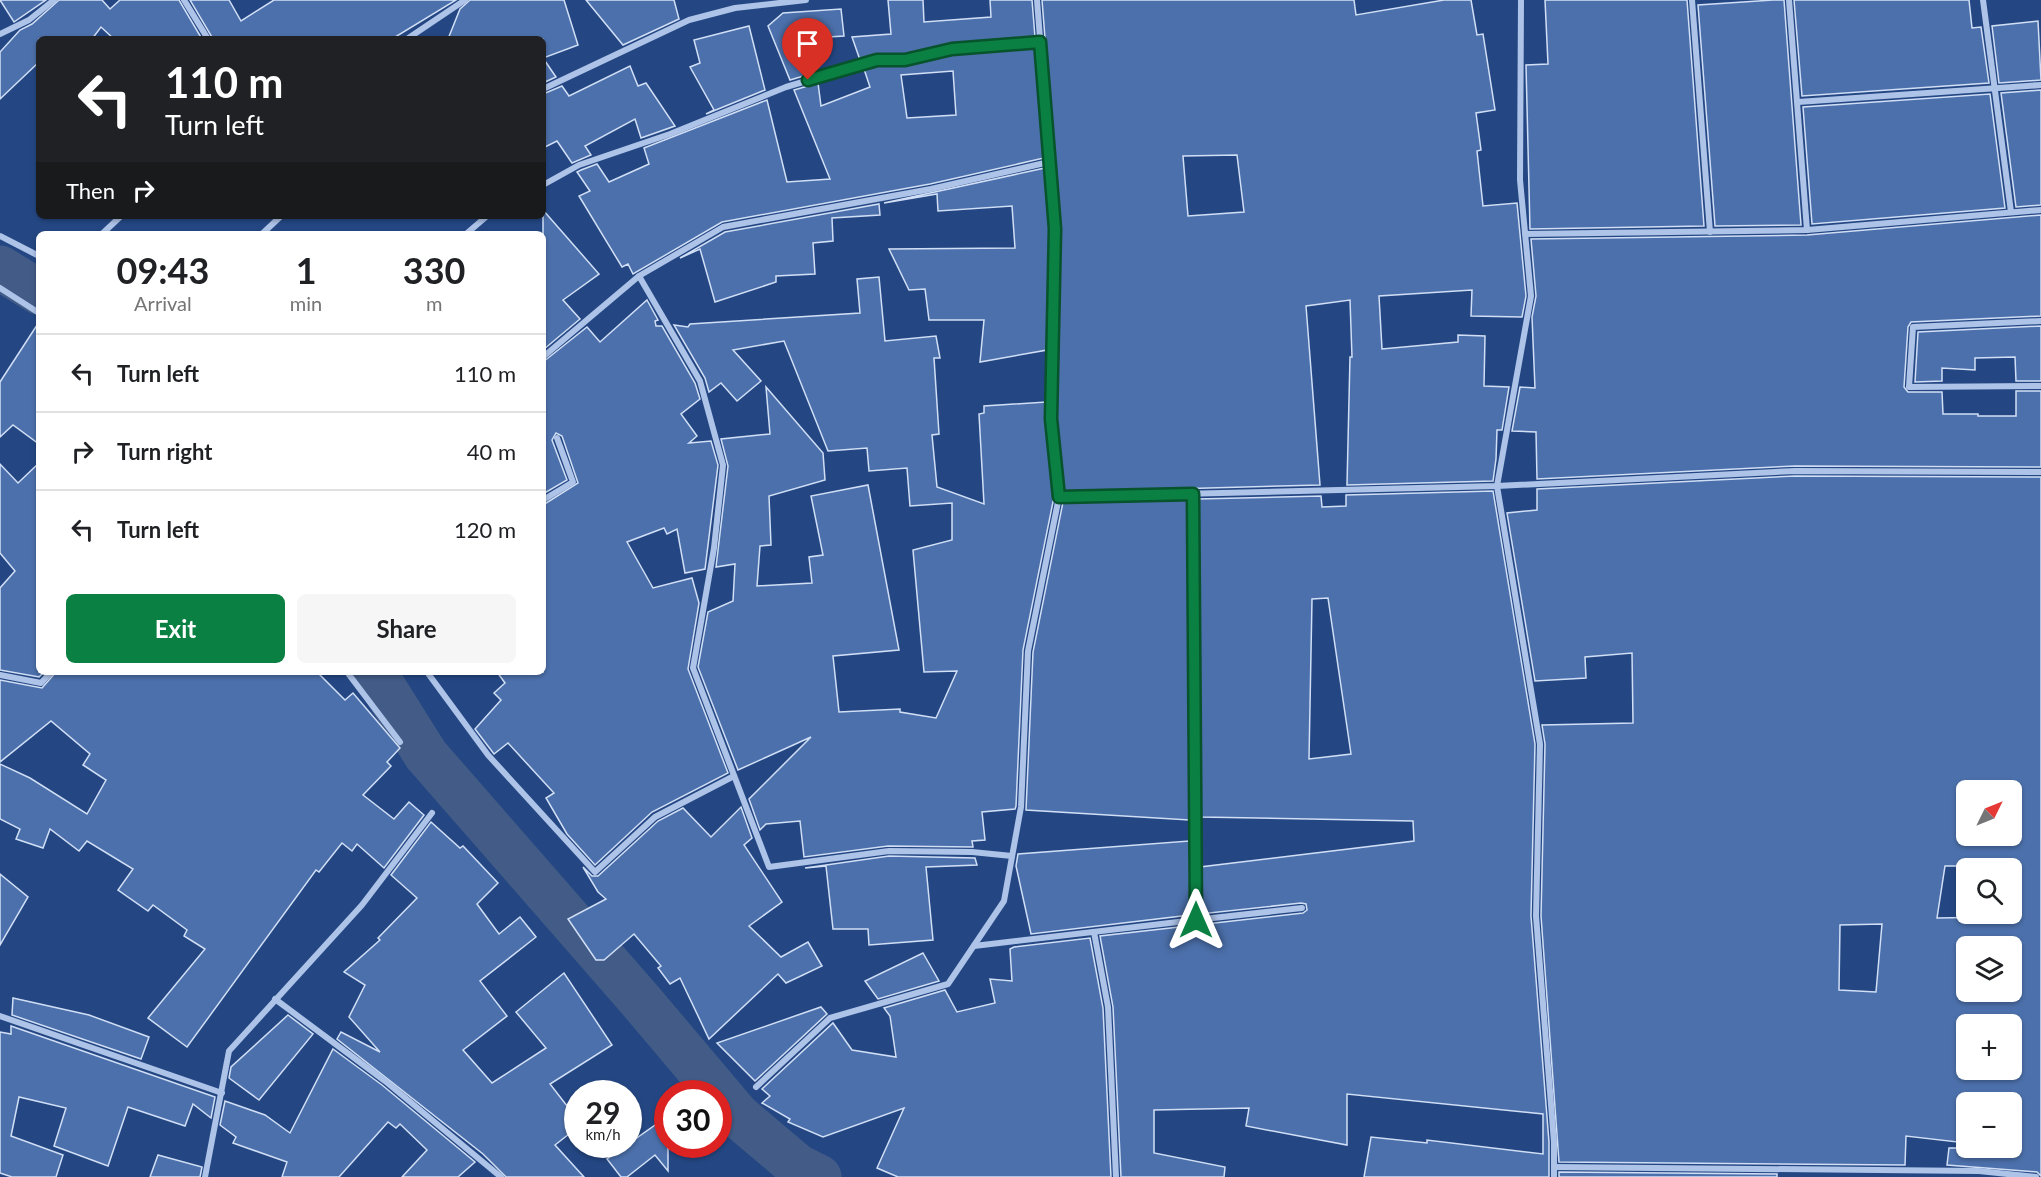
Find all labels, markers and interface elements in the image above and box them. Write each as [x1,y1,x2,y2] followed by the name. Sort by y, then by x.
[782,18,833,80] pin
[791,27,824,60] icon: arrive
[165,57,283,107] text: 110 m
[66,60,144,138] icon: left
[165,108,264,141] text: Turn left
[127,174,160,207] icon: right
[66,177,115,204] text: Then
[117,248,209,292] text: 09:43
[296,248,317,292] text: 1
[403,248,465,292] text: 330
[134,291,192,315] text: Arrival
[290,291,322,315] text: min
[426,291,442,315] text: m
[66,357,99,390] icon: left
[117,360,199,387] text: Turn left
[454,360,516,387] text: 110 m
[66,435,99,468] icon: right
[117,438,212,465] text: Turn right
[467,438,516,465] text: 40 m
[66,513,99,546] icon: left
[117,516,199,543] text: Turn left
[454,516,516,543] text: 120 m
[66,594,285,663] button: Exit
[297,594,516,663] button: Share
[1956,780,2022,846] north arrow
[1956,780,2022,1158] map controls
[1956,858,2022,924] button: search
[1164,888,1228,952] position arrow
[1956,936,2022,1002] button: layers
[1956,1014,2022,1080] button: +
[654,1080,732,1158] speed limit sign: 30
[1956,1092,2022,1158] button: −
[586,1094,620,1130] text: 29
[585,1125,621,1143] text: km/h

